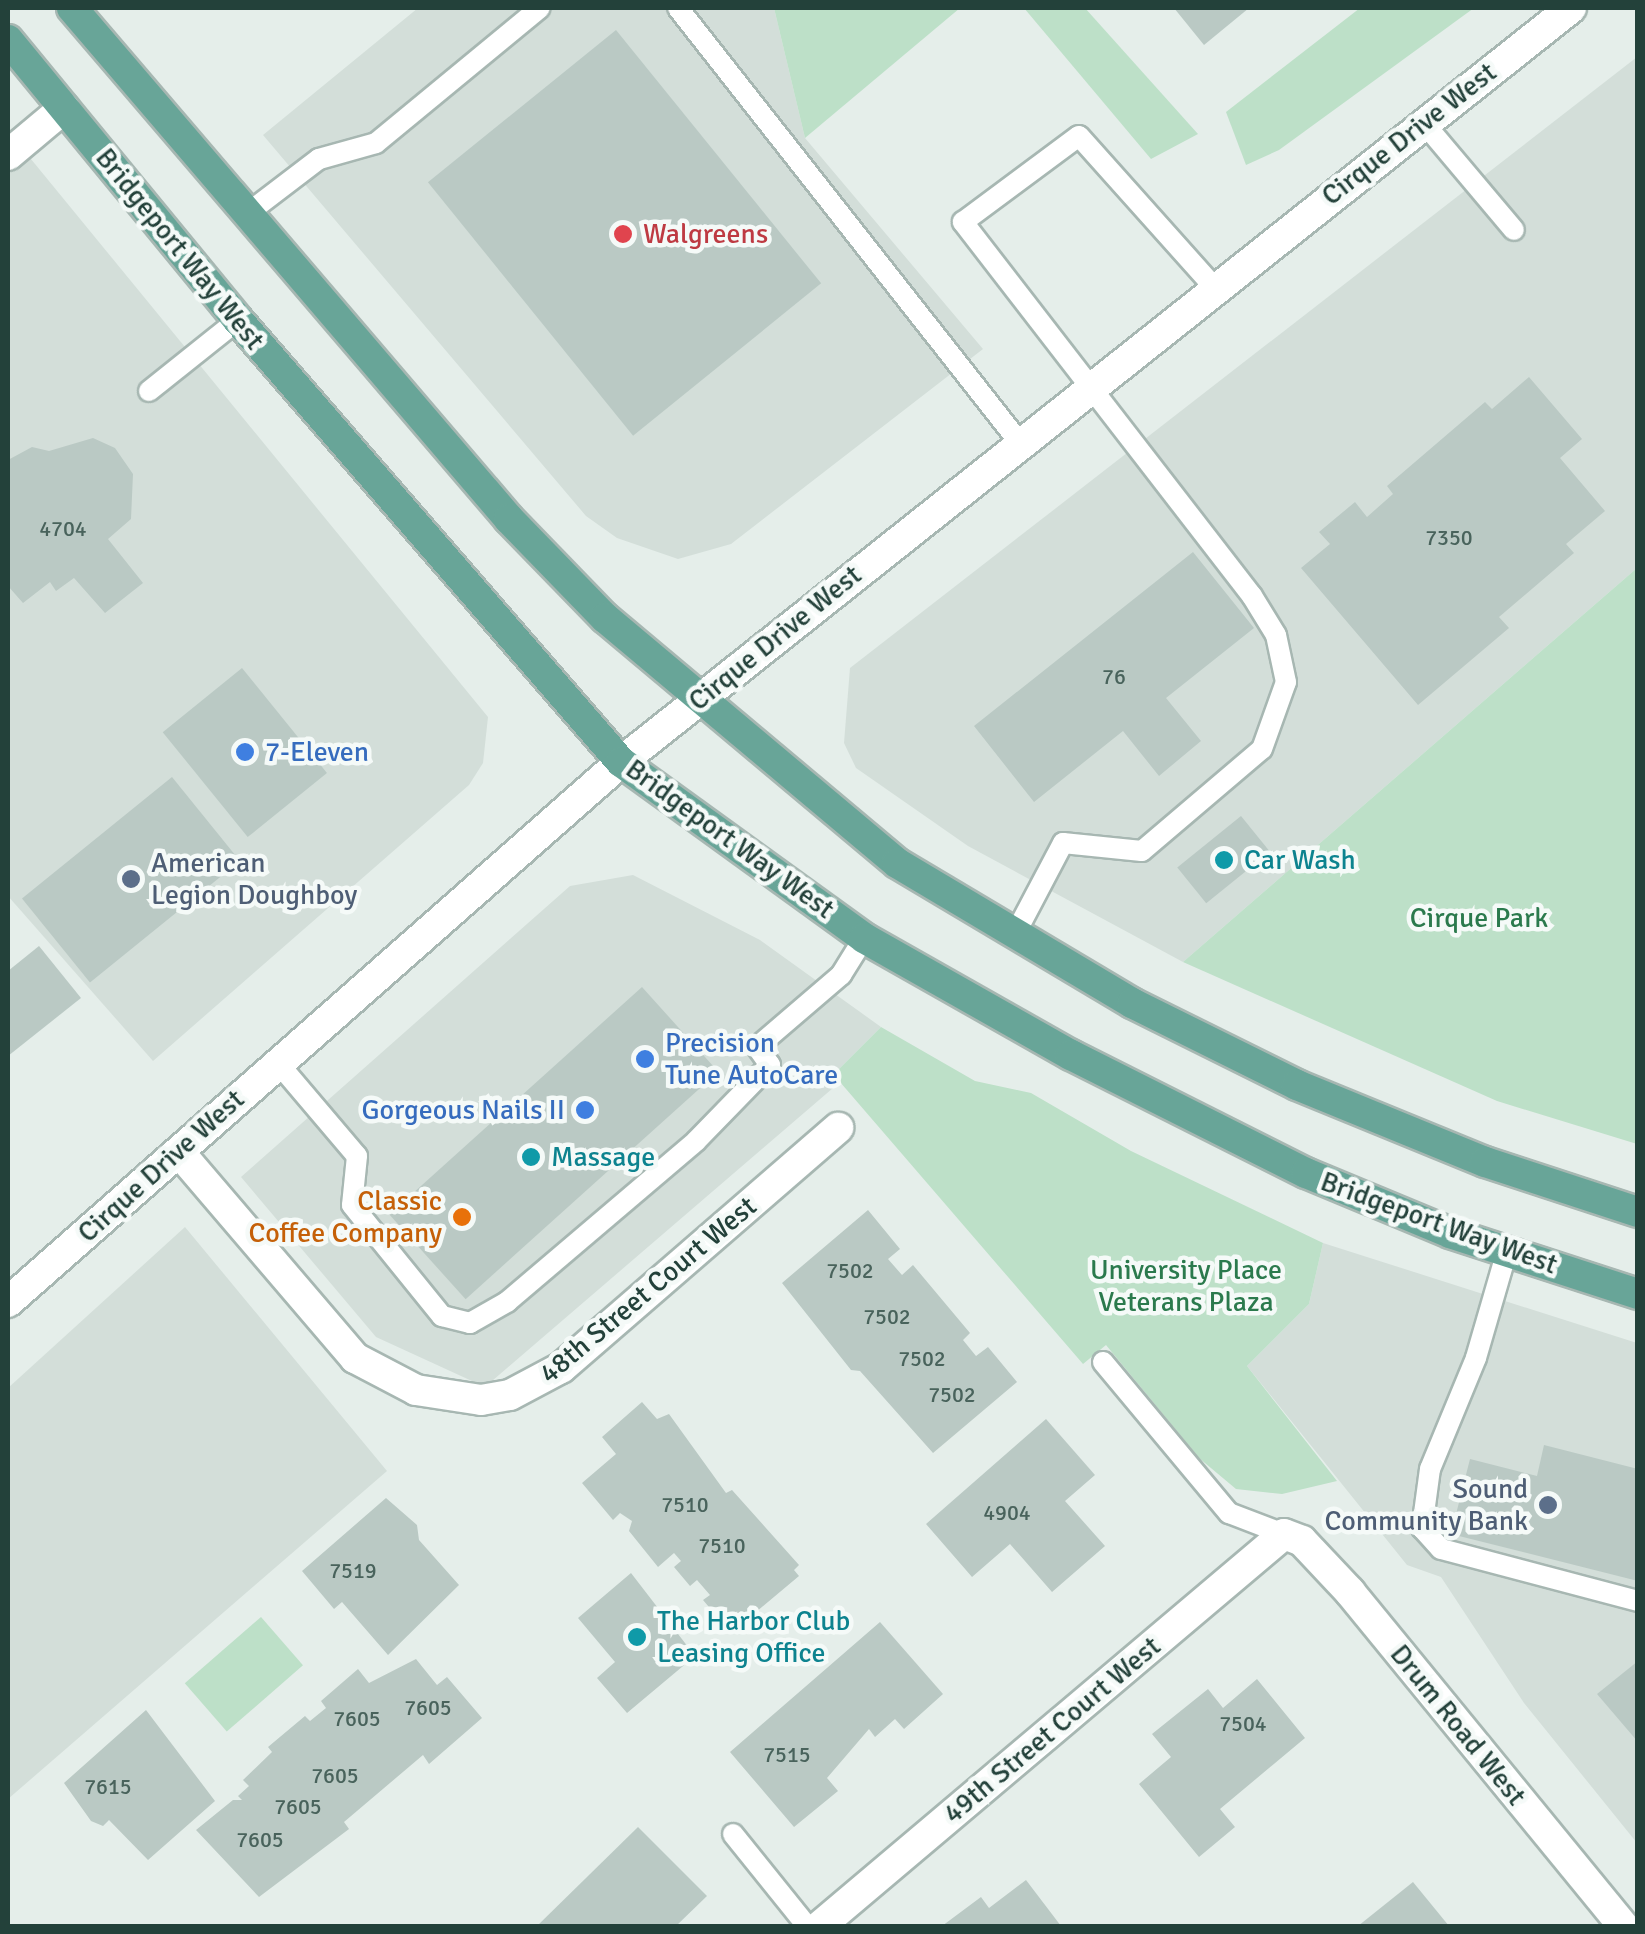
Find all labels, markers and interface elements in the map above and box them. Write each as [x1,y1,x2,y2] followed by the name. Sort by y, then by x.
[1315,55,1503,213] street label: Cirque Drive West
[88,142,272,356] street label: Bridgeport Way West
[643,217,768,251] place label: Walgreens
[612,223,634,245] marker: Walgreens
[39,516,87,542] house number: 4704
[1425,525,1473,551] house number: 7350
[682,558,868,718] street label: Cirque Drive West
[1102,664,1126,690] house number: 76
[265,735,369,769] place label: 7-Eleven
[234,741,256,763] marker: 7-Eleven
[619,752,841,926] street label: Bridgeport Way West
[1244,843,1356,877] place label: Car Wash
[151,846,357,912] place label: American Legion Doughboy
[1213,849,1235,871] marker: Car Wash
[120,868,142,890] marker: American Legion Doughboy
[1410,901,1548,935] park label: Cirque Park
[665,1026,838,1092] place label: Precision Tune AutoCare
[634,1048,656,1070] marker: Precision Tune AutoCare
[71,1082,251,1250] street label: Cirque Drive West
[361,1093,565,1127] place label: Gorgeous Nails II
[574,1099,596,1121] marker: Gorgeous Nails II
[551,1140,655,1174] place label: Massage
[520,1146,542,1168] marker: Massage
[1316,1165,1562,1281] street label: Bridgeport Way West
[249,1184,442,1250] place label: Classic Coffee Company
[533,1189,763,1391] street label: 48th Street Court West
[451,1206,473,1228] marker: Classic Coffee Company
[1090,1253,1282,1319] park label: University Place Veterans Plaza
[826,1258,874,1284] house number: 7502
[863,1304,911,1330] house number: 7502
[898,1346,946,1372] house number: 7502
[928,1382,976,1408] house number: 7502
[1324,1472,1528,1538] place label: Sound Community Bank
[661,1492,709,1518] house number: 7510
[1537,1494,1559,1516] marker: Sound Community Bank
[983,1500,1031,1526] house number: 4904
[698,1533,746,1559] house number: 7510
[329,1558,377,1584] house number: 7519
[657,1604,850,1670] place label: The Harbor Club Leasing Office
[626,1626,648,1648] marker: The Harbor Club Leasing Office
[937,1629,1167,1831] street label: 49th Street Court West
[1383,1638,1533,1812] street label: Drum Road West
[404,1695,452,1721] house number: 7605
[333,1706,381,1732] house number: 7605
[1219,1711,1267,1737] house number: 7504
[763,1742,811,1768] house number: 7515
[311,1763,359,1789] house number: 7605
[84,1774,132,1800] house number: 7615
[274,1794,322,1820] house number: 7605
[236,1827,284,1853] house number: 7605

